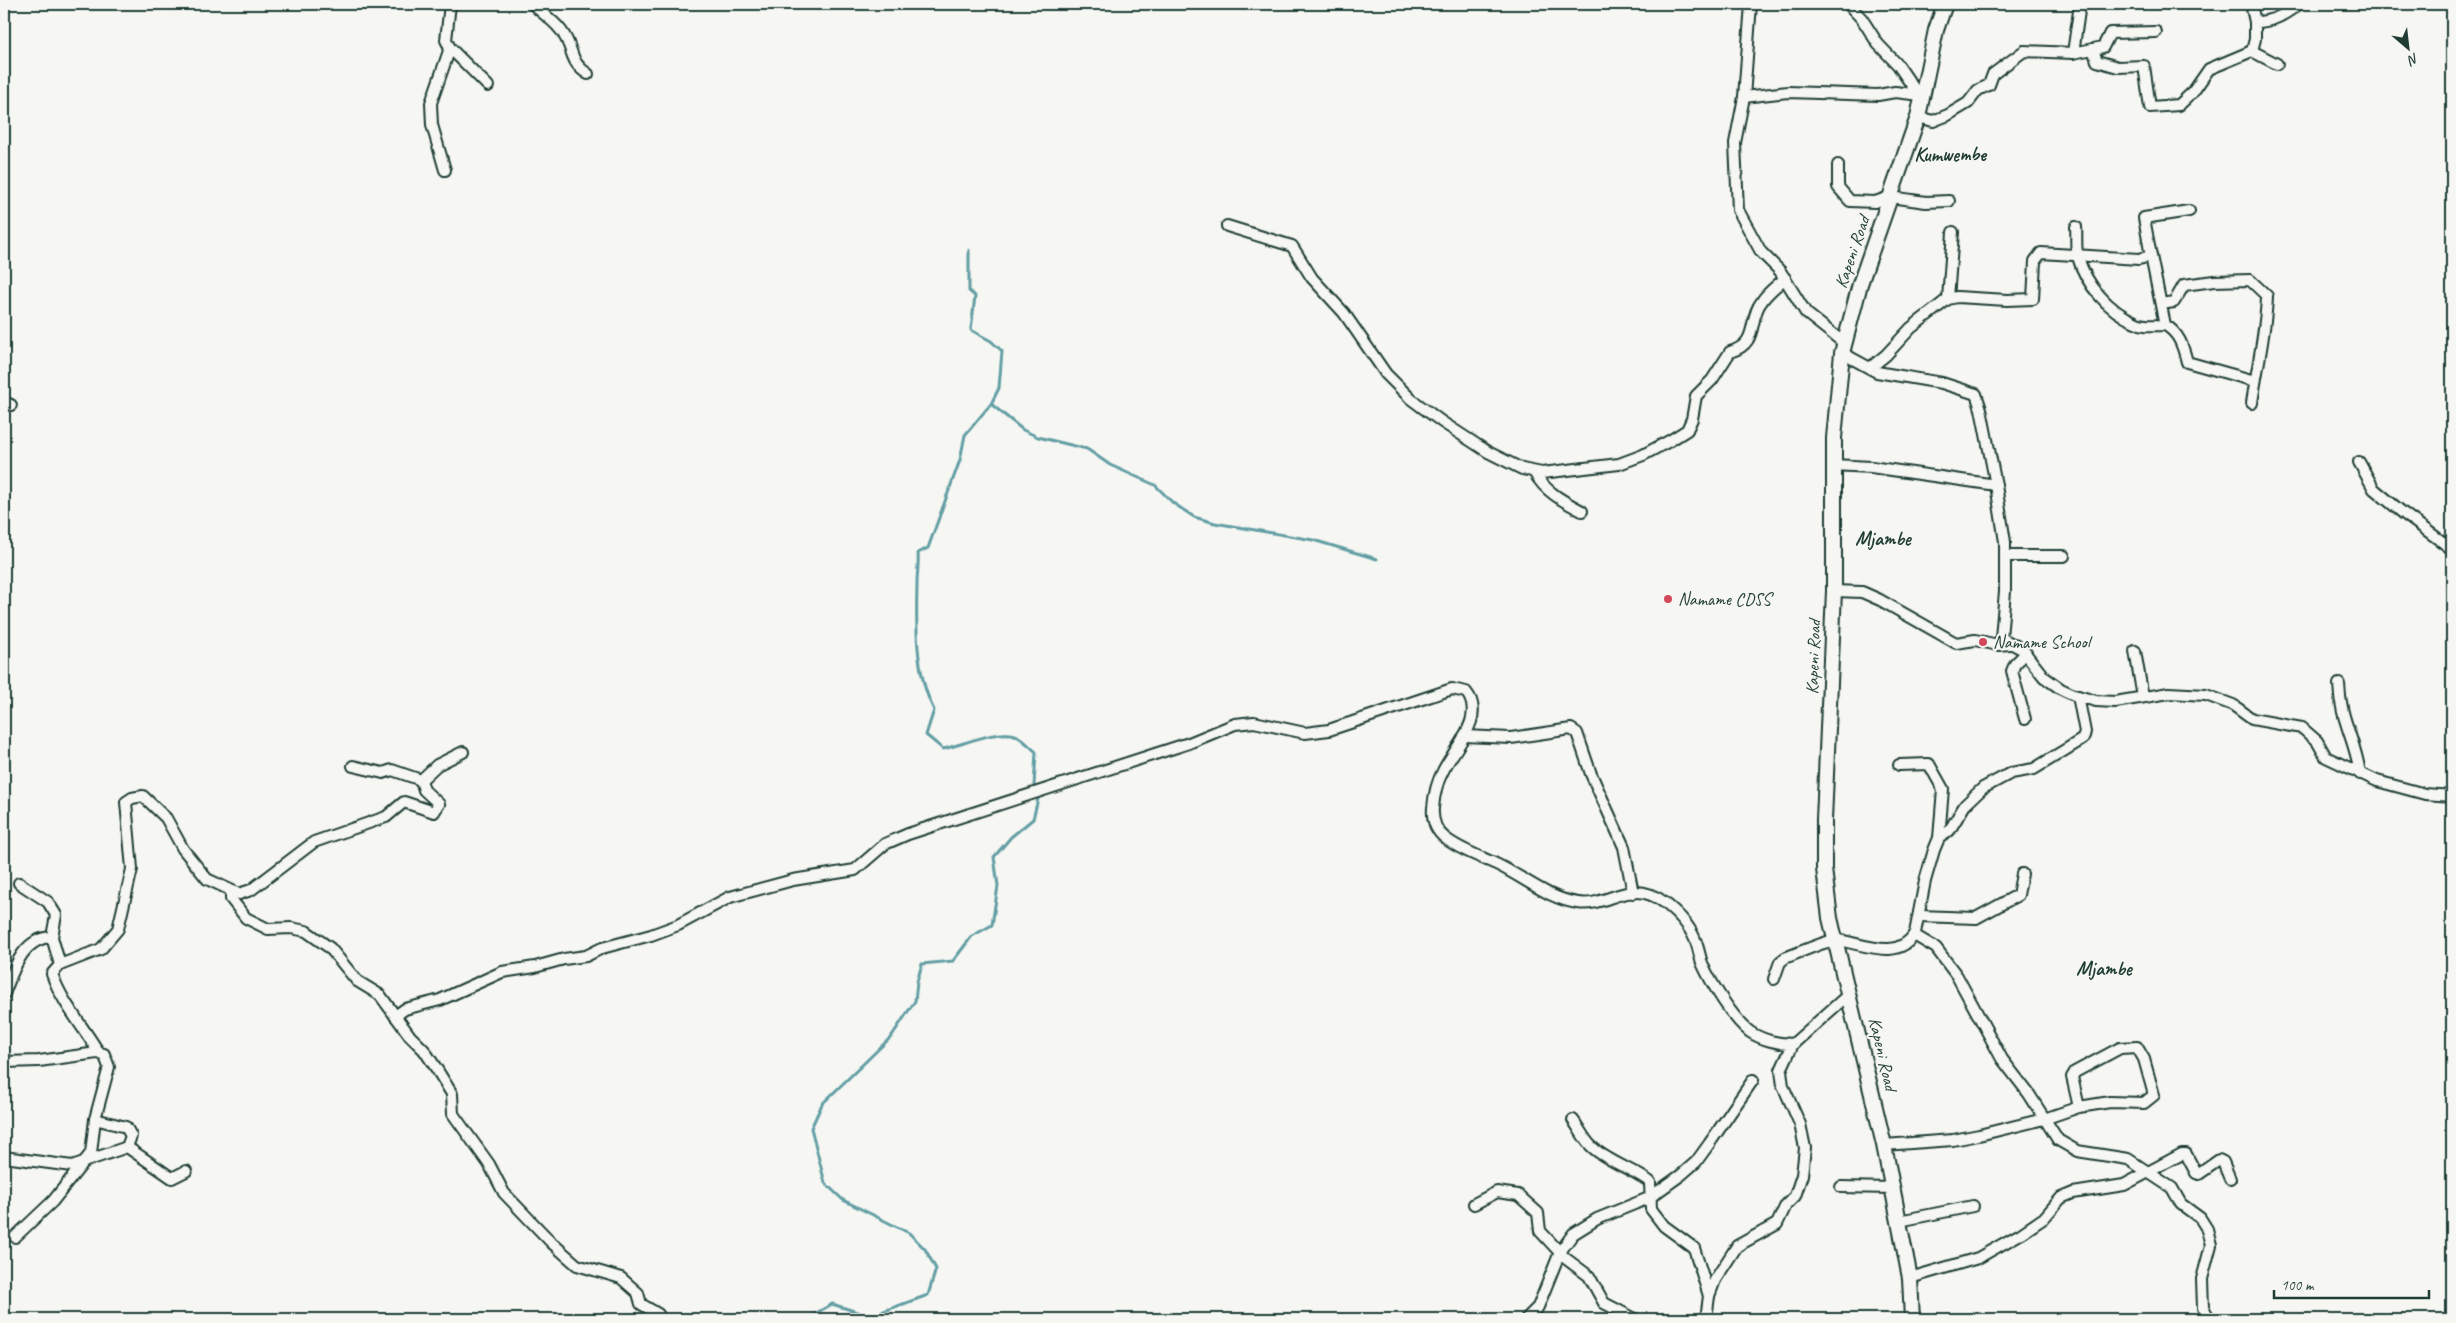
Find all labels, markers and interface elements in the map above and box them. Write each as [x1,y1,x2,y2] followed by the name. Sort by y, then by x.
[2384,22,2434,72] north arrow
[2404,49,2422,70] text: N
[1914,142,1987,167] district label: Kumwembe
[1829,210,1876,291] street label: Kapeni Road
[1855,526,1912,551] district label: Mjambe
[1678,588,1774,610] place label: Namame CDSS
[1662,593,1674,605] marker: Namame CDSS
[1801,616,1825,695] street label: Kapeni Road
[1993,631,2093,653] place label: Namame School
[1977,636,1989,648] marker: Namame School
[2076,956,2133,981] district label: Mjambe
[1864,1015,1903,1096] street label: Kapeni Road
[2274,1268,2428,1300] scale bar
[2281,1276,2315,1295] text: 100 m

